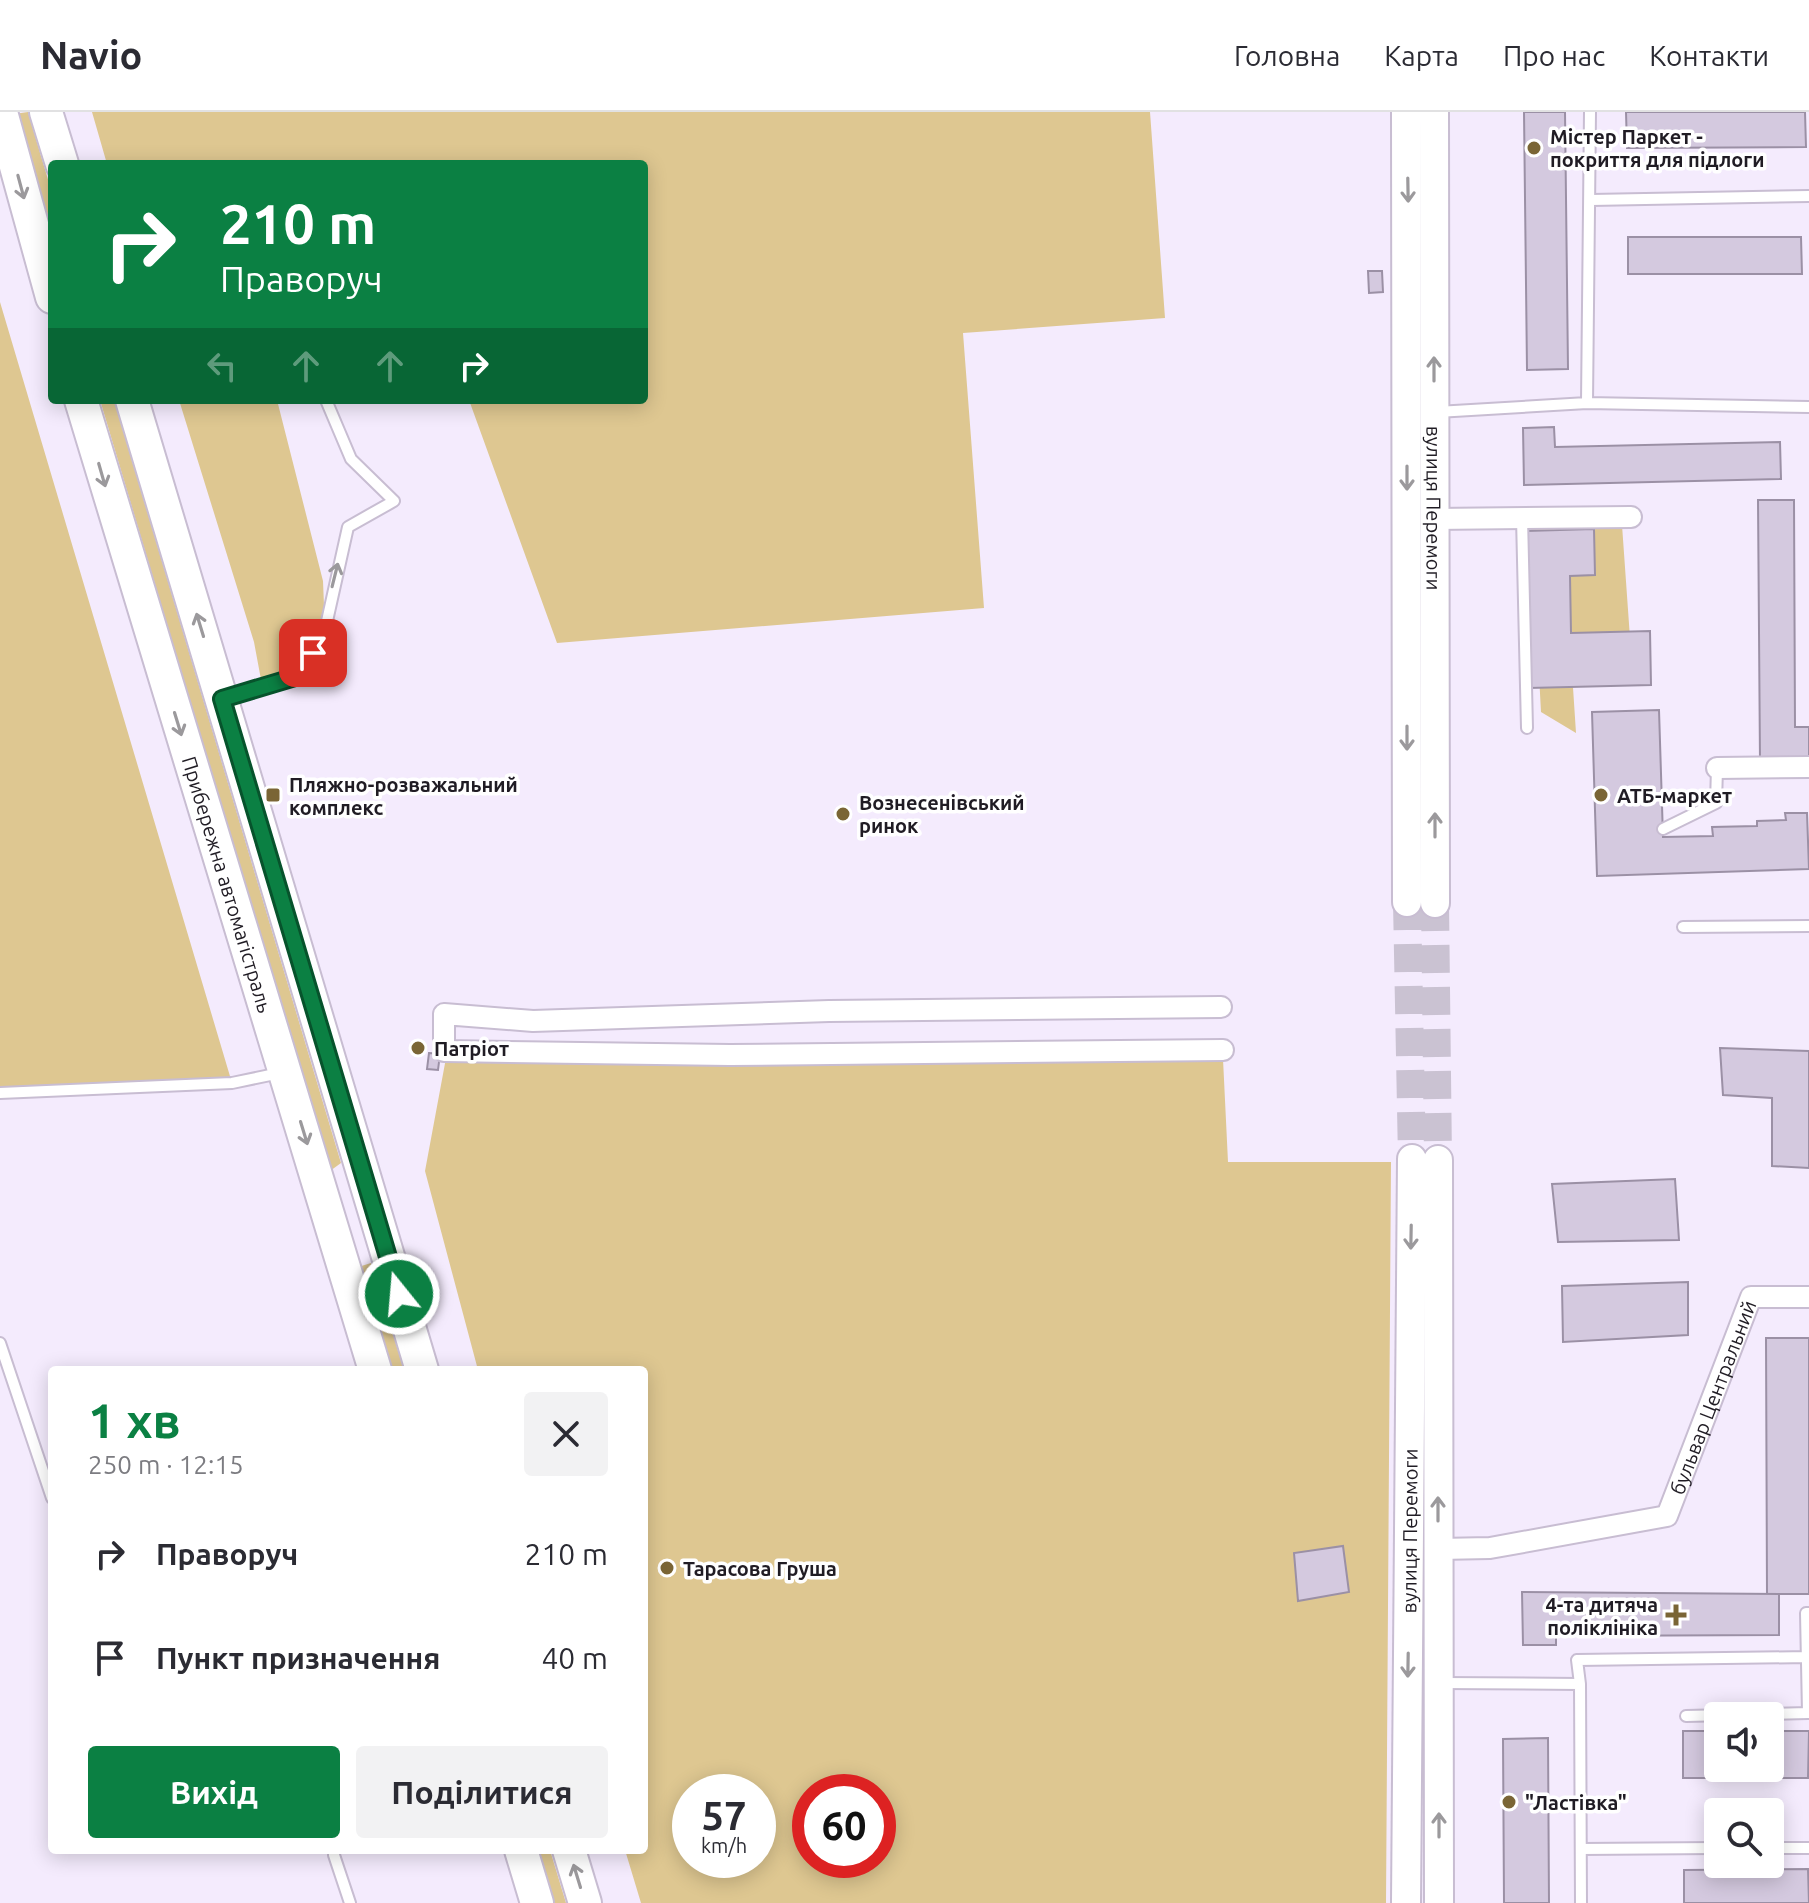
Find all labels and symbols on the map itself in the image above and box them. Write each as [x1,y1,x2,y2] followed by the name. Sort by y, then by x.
[1550,125,1764,171] place label: Містер Паркет - покриття для підлоги
[1525,139,1543,157] marker: Містер Паркет - покриття для підлоги
[15,174,30,200] one-way arrow
[1400,176,1415,203] one-way arrow
[1426,356,1442,383] one-way arrow
[1423,426,1446,590] street label: вулиця Перемоги
[96,462,111,487] one-way arrow
[1399,464,1415,491] one-way arrow
[328,563,343,589] one-way arrow
[192,612,207,638] one-way arrow
[279,619,347,687] pin
[172,711,187,736] one-way arrow
[1399,724,1415,751] one-way arrow
[178,753,277,1015] street label: Прибережна автомагістраль
[289,773,518,819] place label: Пляжно-розважальний комплекс
[1617,784,1732,807] place label: АТБ-маркет
[264,786,282,804] marker: Пляжно-розважальний комплекс
[1592,786,1610,804] marker: АТБ-маркет
[859,791,1025,837] place label: Вознесенівський ринок
[834,805,852,823] marker: Вознесенівський ринок
[1427,812,1443,839] one-way arrow
[434,1037,509,1060] place label: Патріот
[409,1039,427,1057] marker: Патріот
[298,1120,313,1145] one-way arrow
[1403,1223,1419,1250] one-way arrow
[357,1252,441,1336] position arrow
[1665,1297,1760,1498] street label: бульвар Центральний
[1397,1449,1421,1613] street label: вулиця Перемоги
[1431,1496,1446,1523] one-way arrow
[683,1557,837,1580] place label: Тарасова Груша
[658,1559,676,1577] marker: Тарасова Груша
[1546,1593,1658,1639] place label: 4-та дитяча поліклініка
[1665,1604,1687,1626] marker: 4-та дитяча поліклініка
[1400,1651,1416,1678] one-way arrow
[792,1774,896,1878] speed limit sign: 60
[1525,1791,1627,1814] place label: "Ластівка"
[1500,1793,1518,1811] marker: "Ластівка"
[1431,1812,1447,1839] one-way arrow
[569,1864,584,1890] one-way arrow

